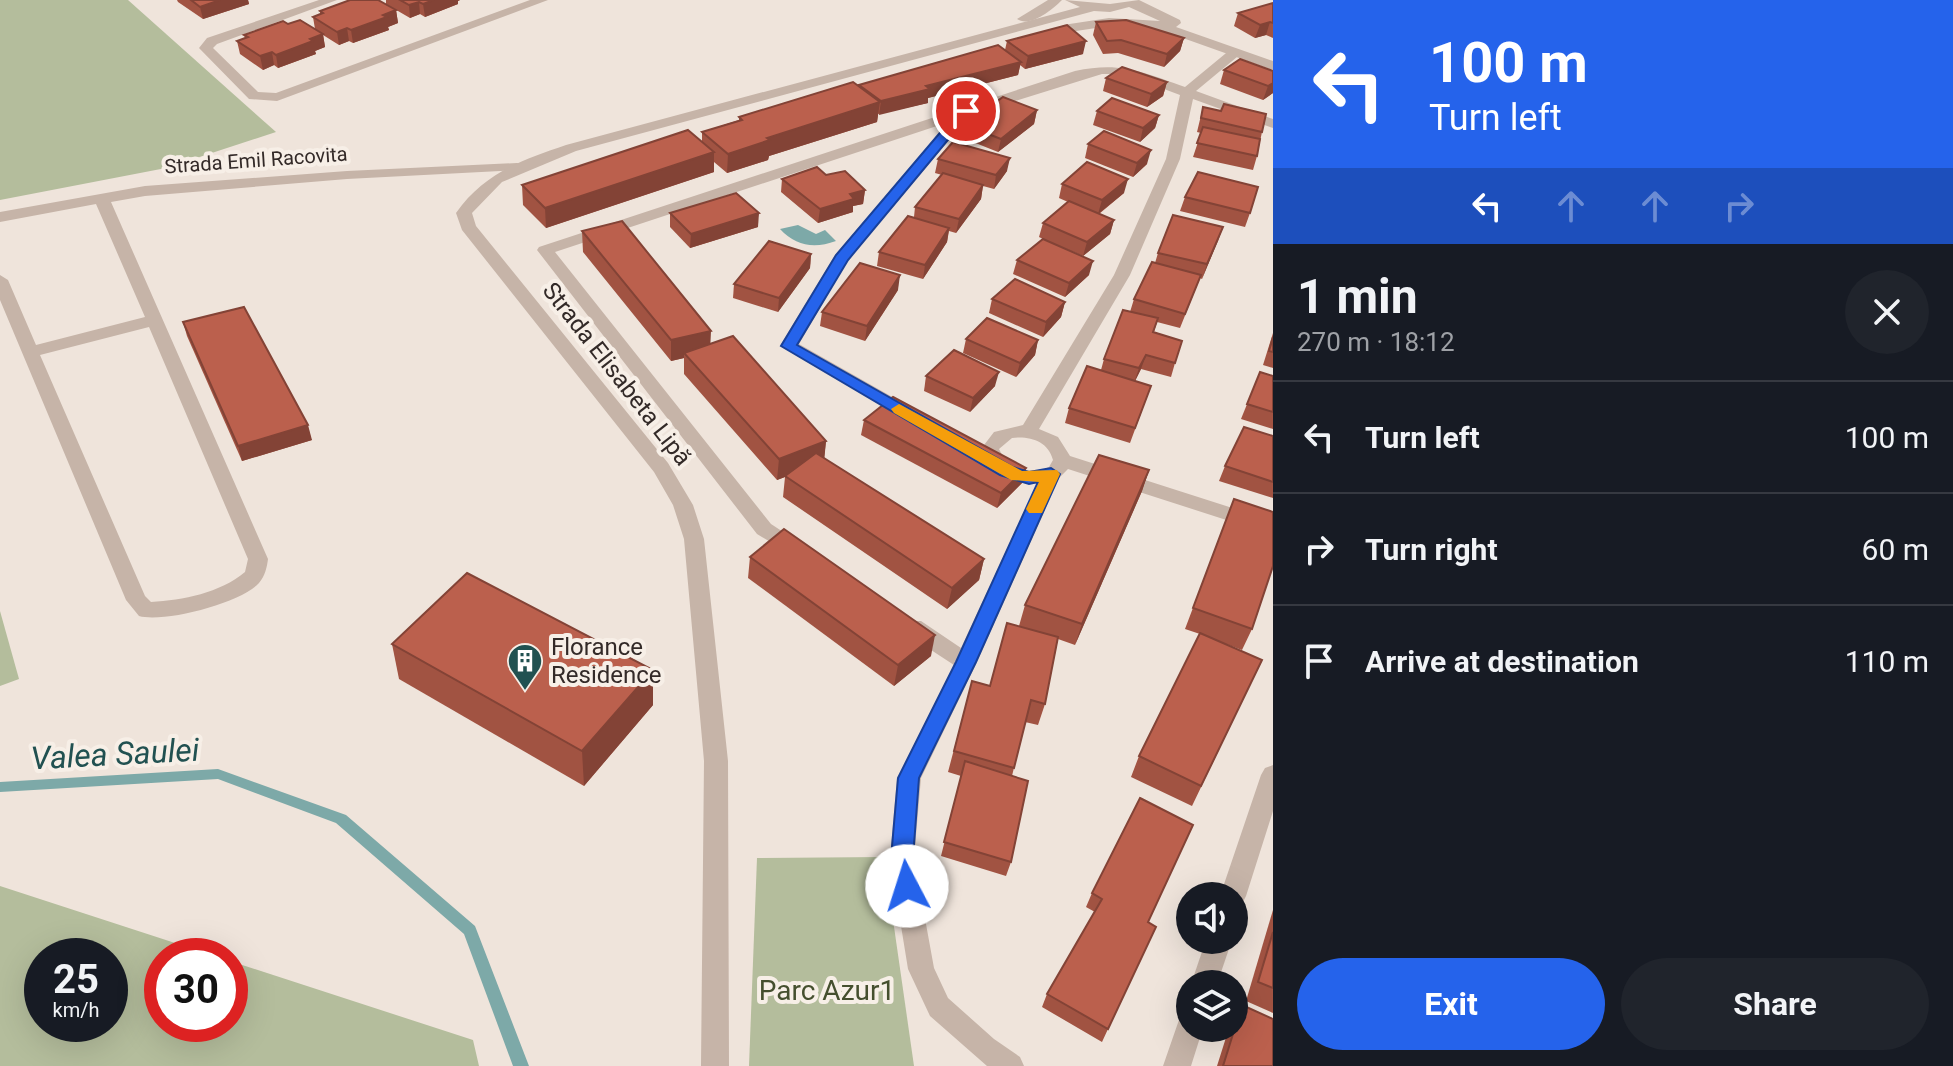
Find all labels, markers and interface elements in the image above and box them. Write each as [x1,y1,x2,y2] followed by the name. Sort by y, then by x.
[1429,30,1588,96] text: 100 m
[1297,32,1401,136] icon: left
[932,77,1000,145] pin
[944,89,988,133] icon: arrive
[1429,97,1562,139] text: Turn left
[164,142,348,178] street label: Strada Emil Racovita
[1465,184,1509,228] icon: left
[1549,184,1593,228] icon: ahead
[1633,184,1677,228] icon: ahead
[1717,184,1761,228] icon: right
[1297,268,1418,325] text: 1 min
[1845,270,1929,354] button: close
[537,277,697,471] street label: Strada Elisabeta Lipă
[1297,327,1455,357] text: 270 m · 18:12
[1297,415,1341,459] icon: left
[1365,420,1480,455] text: Turn left
[1845,420,1929,455] text: 100 m
[1297,527,1341,571] icon: right
[1365,532,1498,567] text: Turn right
[1862,532,1929,567] text: 60 m
[551,633,662,689] place label: Florance Residence
[1297,639,1341,683] icon: arrive
[506,642,544,692] building icon: Florance Residence
[1365,644,1639,679] text: Arrive at destination
[1845,644,1929,679] text: 110 m
[30,731,201,777] water label: Valea Saulei
[865,844,949,928] position arrow
[1176,882,1248,1042] map controls
[1176,882,1248,954] button: sound
[144,938,248,1042] speed limit sign: 30
[53,956,99,1003] text: 25
[1297,958,1605,1050] button: Exit
[1621,958,1929,1050] button: Share
[1176,970,1248,1042] button: layers
[759,974,895,1007] park label: Parc Azur1
[53,998,99,1022] text: km/h

